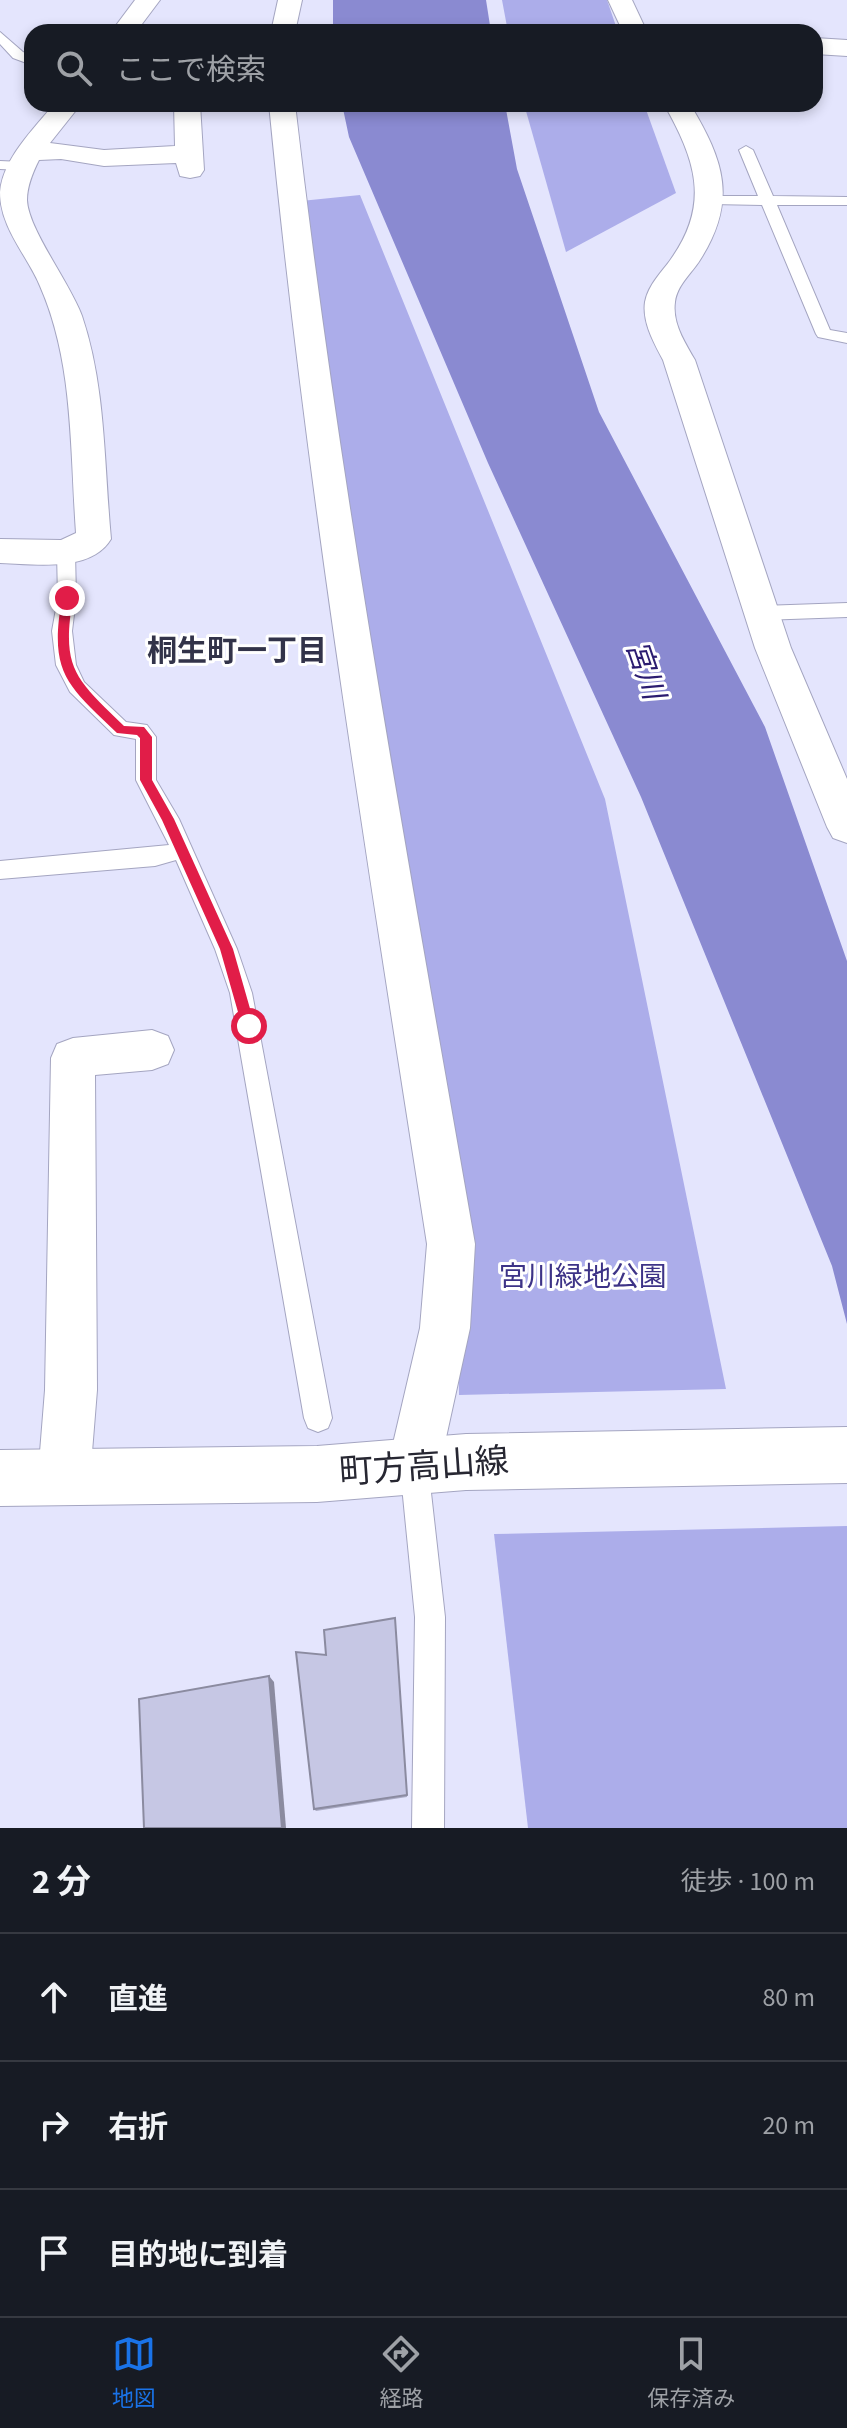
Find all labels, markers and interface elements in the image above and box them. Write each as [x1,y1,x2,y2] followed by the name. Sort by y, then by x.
[24,24,823,112] search box
[52,46,96,90] icon: search
[116,49,266,92] text: ここで検索
[49,580,85,616] route end
[147,630,327,673] district label: 桐生町一丁目
[615,635,676,708] water label: 宮川
[231,1008,267,1044] route start
[499,1257,667,1297] park label: 宮川緑地公園
[337,1437,511,1497] street label: 町方高山線
[32,1858,91,1907] text: 2 分
[681,1863,815,1900] text: 徒歩 · 100 m
[32,1975,76,2019] icon: ahead
[108,1978,168,2021] text: 直進
[762,1979,815,2016] text: 80 m
[32,2103,76,2147] icon: right
[108,2106,168,2149] text: 右折
[762,2107,815,2144] text: 20 m
[32,2231,76,2275] icon: arrive
[108,2234,288,2277] text: 目的地に到着
[112,2332,156,2415] tab: 地図
[379,2332,423,2415] tab: 経路
[647,2332,735,2415] tab: 保存済み

